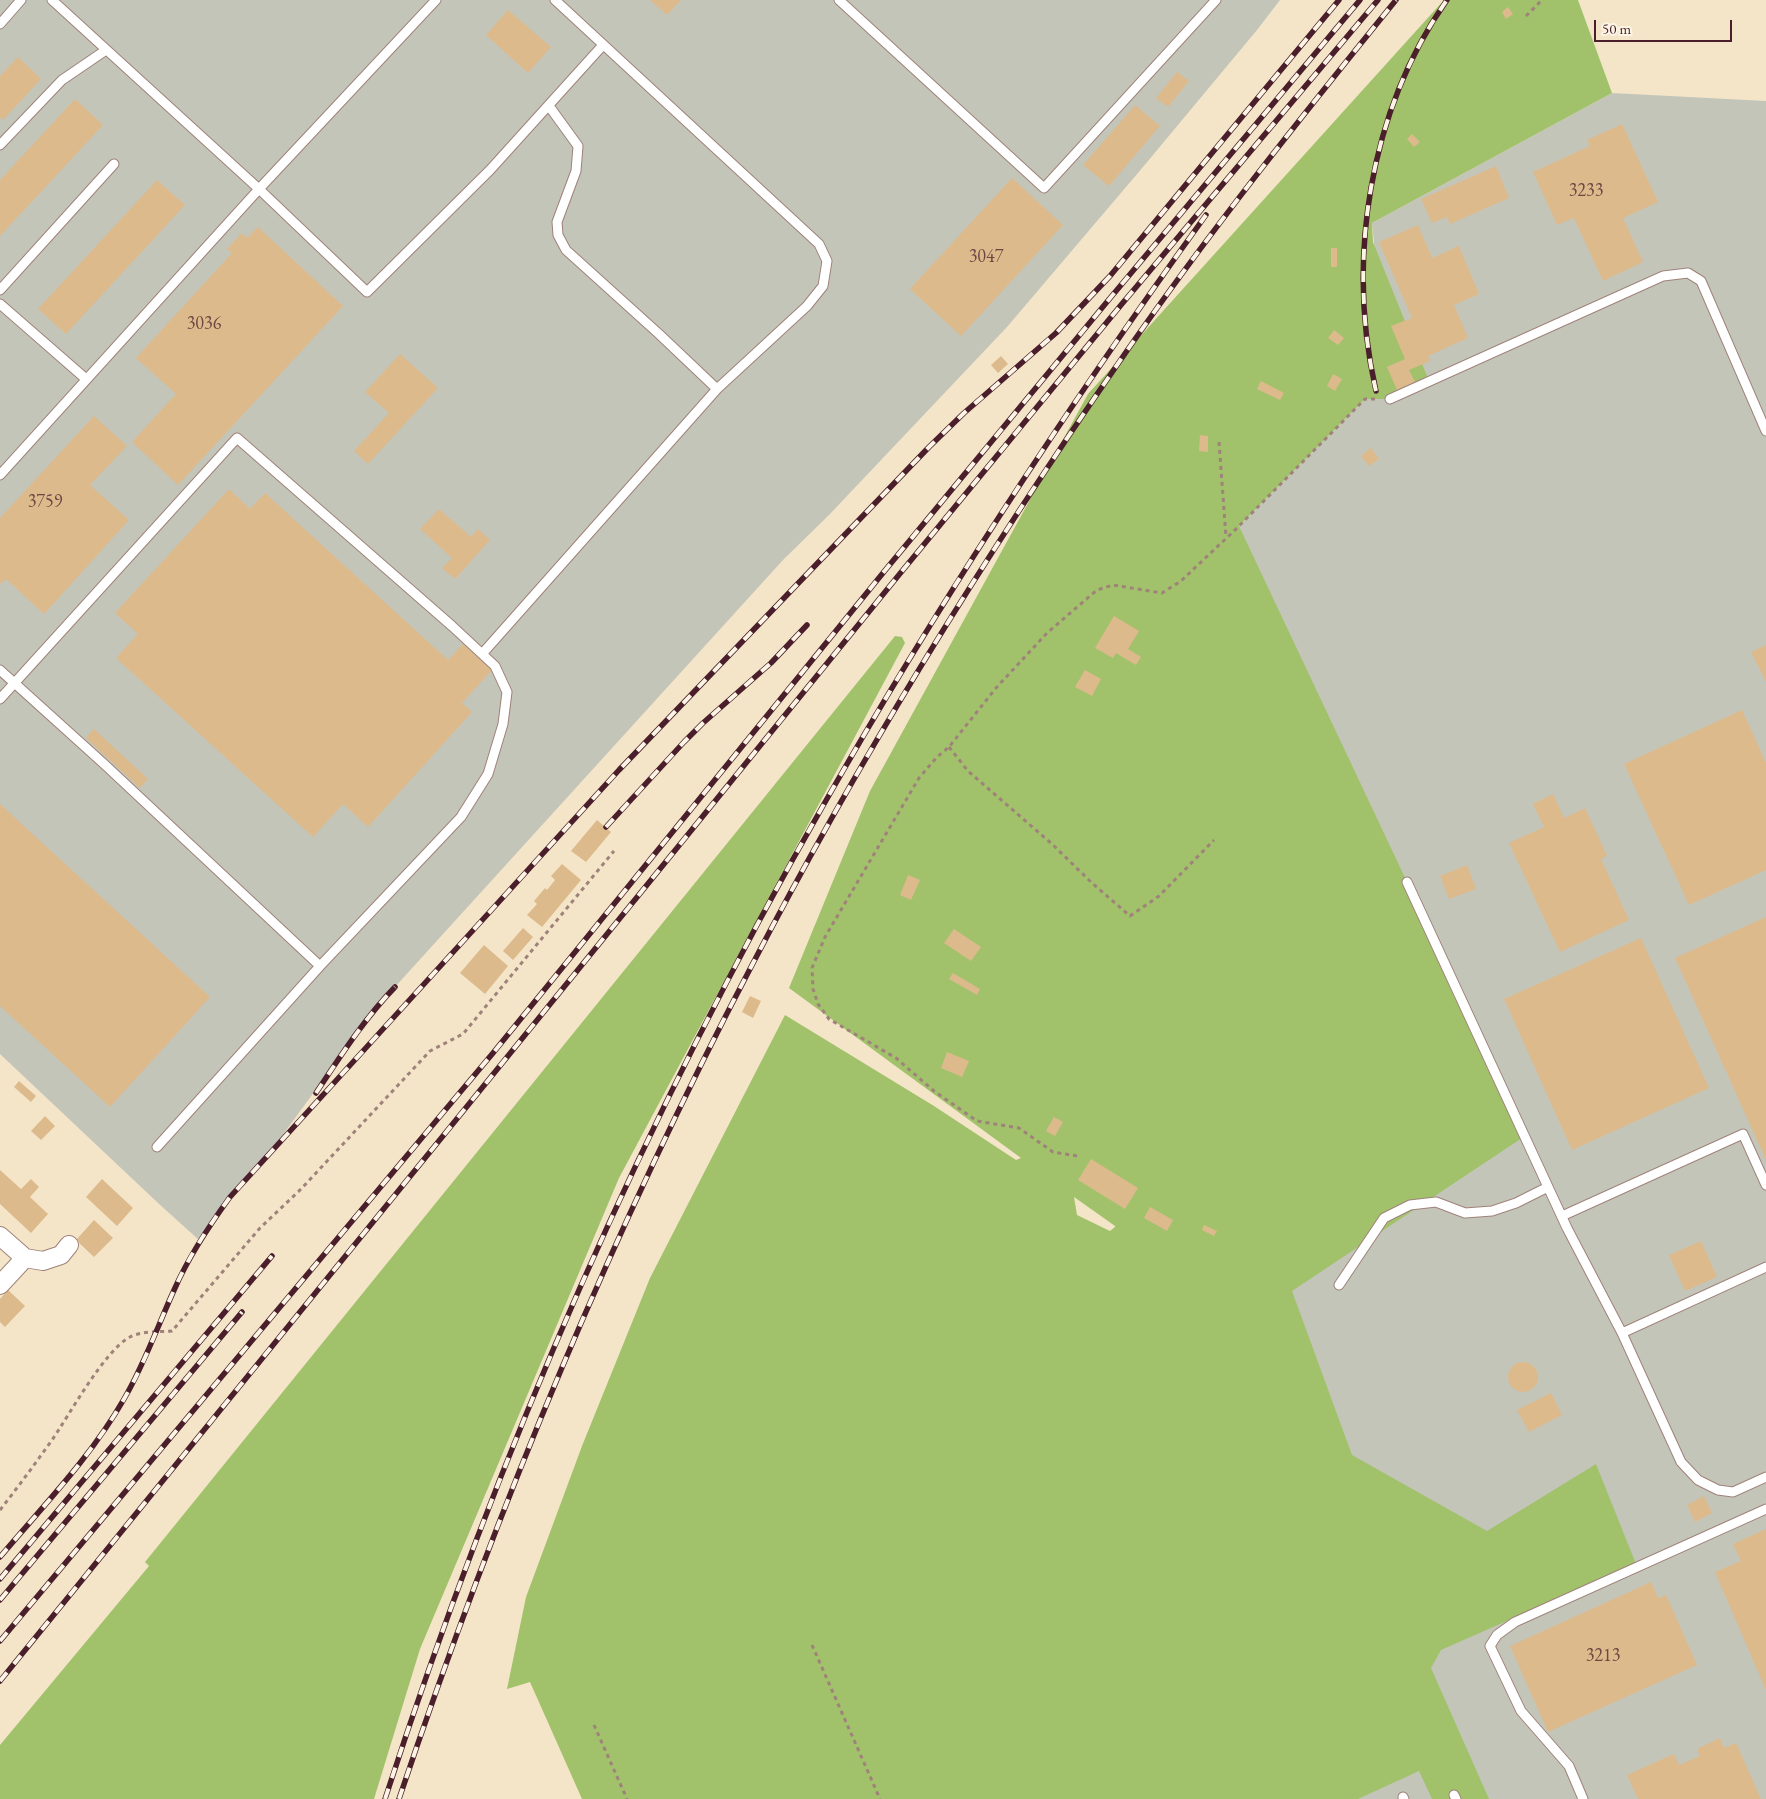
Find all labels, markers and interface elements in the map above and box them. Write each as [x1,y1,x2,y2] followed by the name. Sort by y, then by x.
[1596,10,1734,42] scale bar
[1602,19,1631,38] text: 50 m
[1569,180,1603,202] house number: 3233
[969,246,1003,268] house number: 3047
[187,313,221,335] house number: 3036
[28,491,62,513] house number: 3759
[1586,1645,1620,1667] house number: 3213

